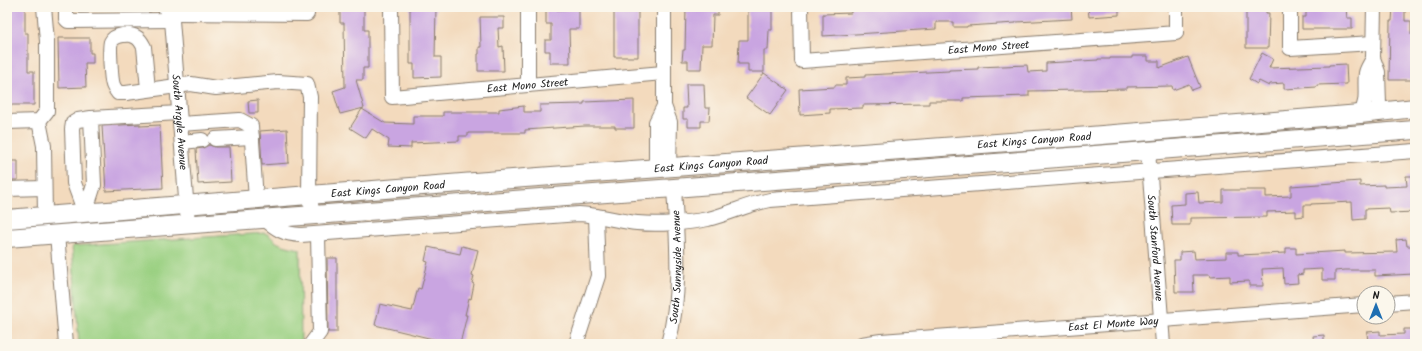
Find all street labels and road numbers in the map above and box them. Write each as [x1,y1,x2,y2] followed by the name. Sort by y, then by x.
[947,36,1031,60] street label: East Mono Street
[486,73,570,99] street label: East Mono Street
[166,74,192,171] street label: South Argyle Avenue
[976,128,1092,154] street label: East Kings Canyon Road
[653,152,769,178] street label: East Kings Canyon Road
[330,176,446,203] street label: East Kings Canyon Road
[1141,194,1168,302] street label: South Stanford Avenue
[665,210,687,325] street label: South Sunnyside Avenue
[1067,312,1160,337] street label: East El Monte Way

